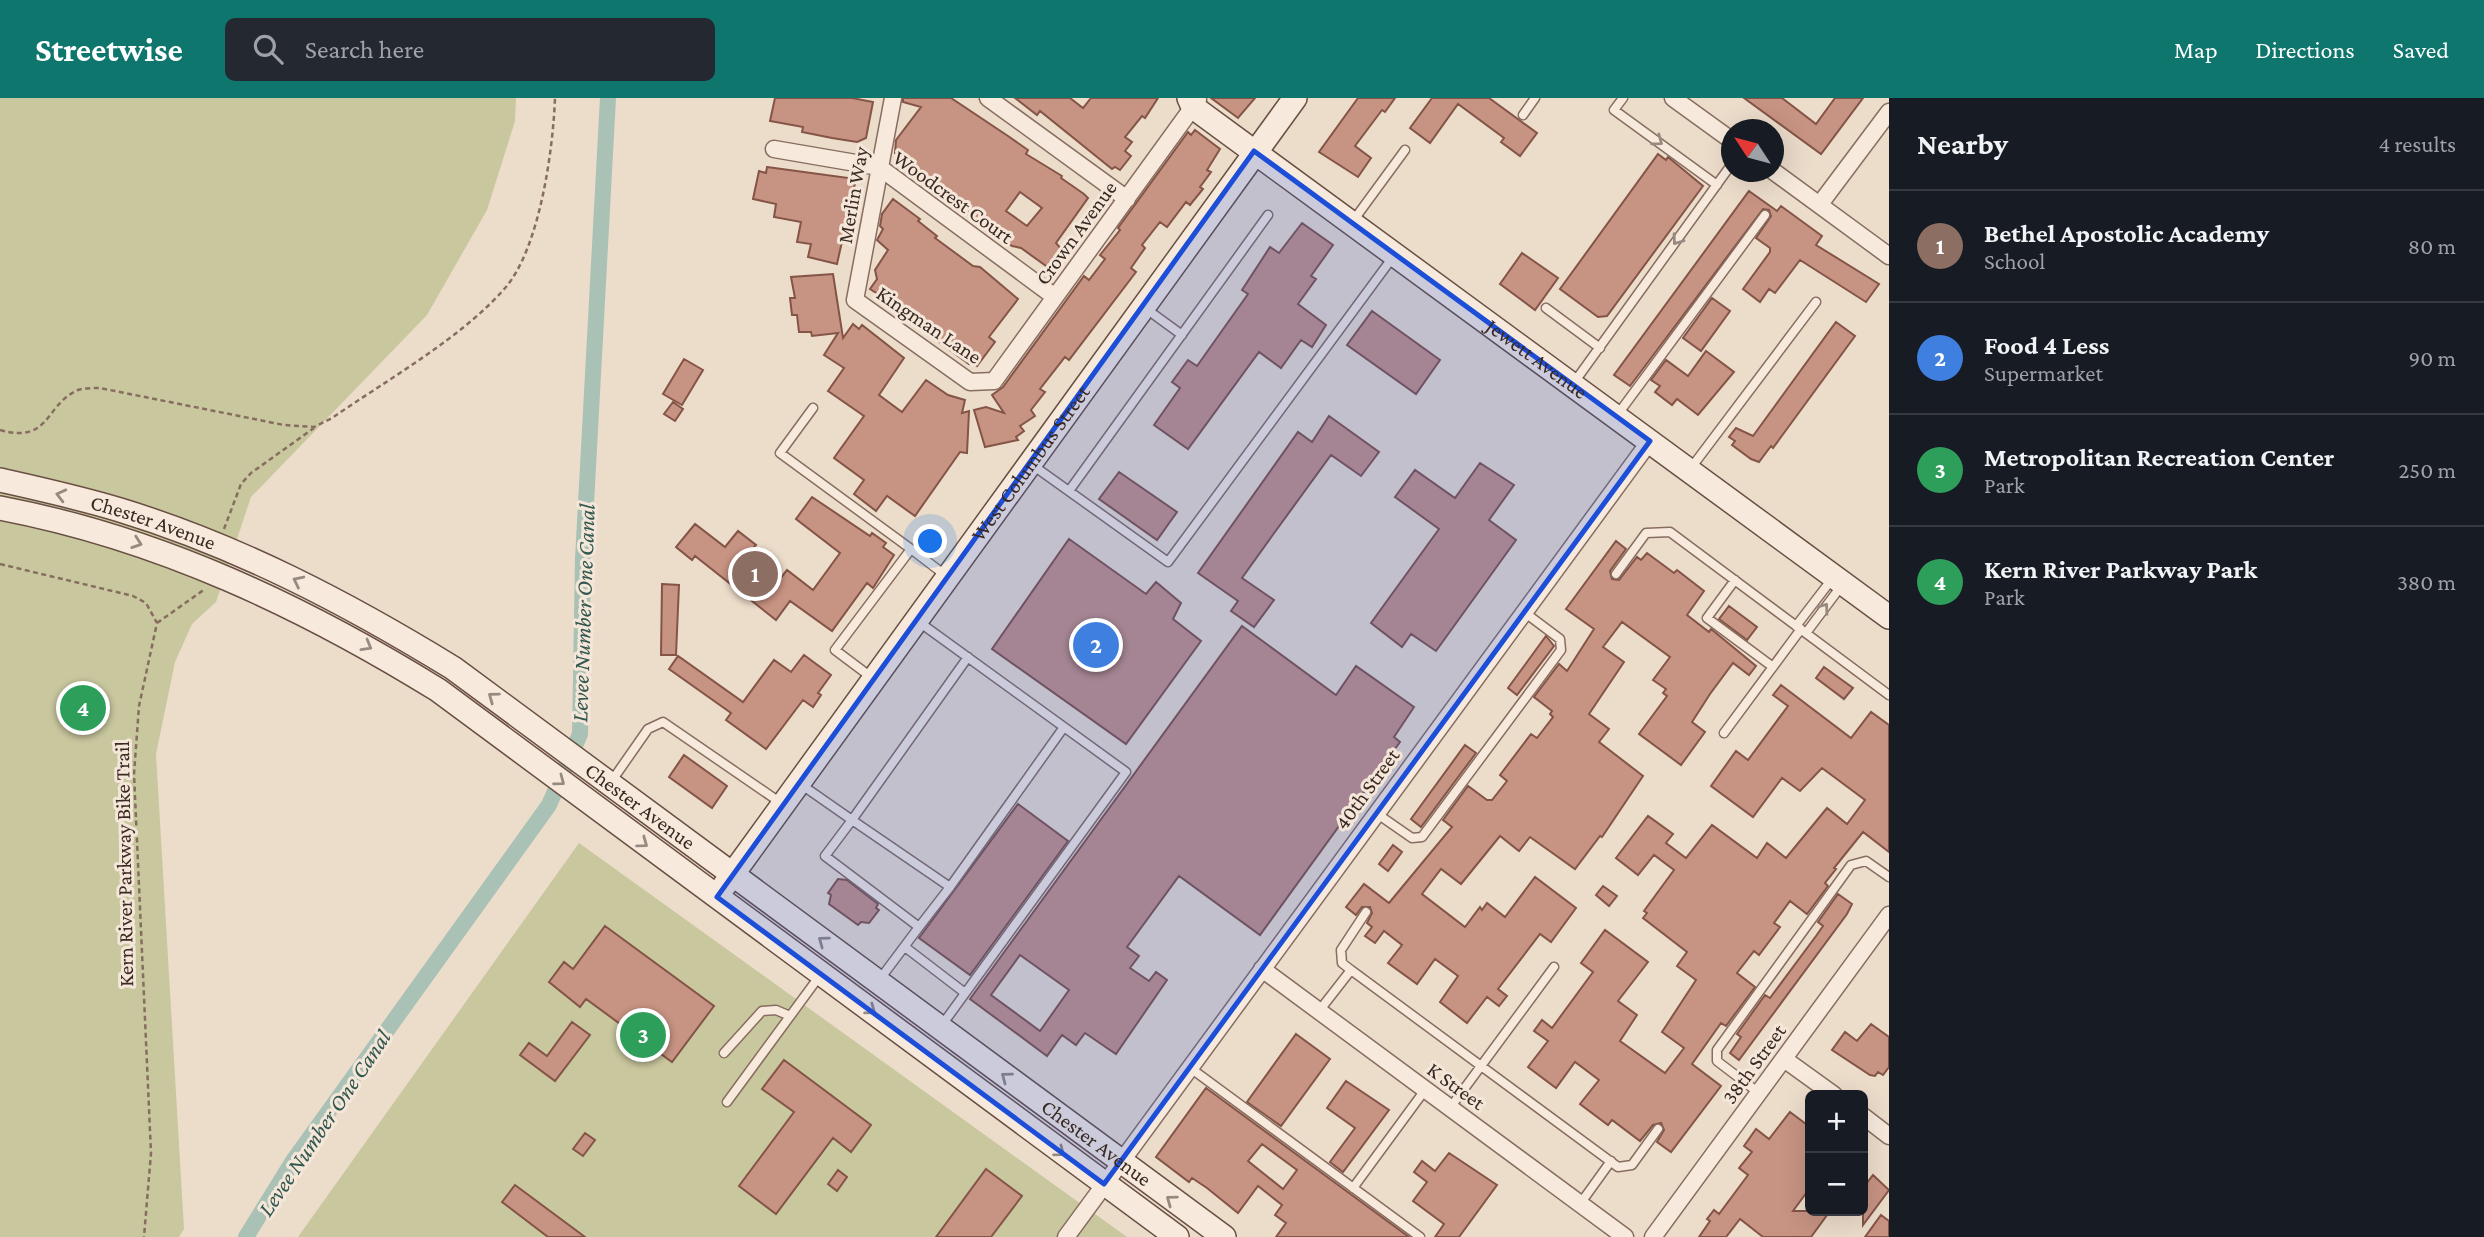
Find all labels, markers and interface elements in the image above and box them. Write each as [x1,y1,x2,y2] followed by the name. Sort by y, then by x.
[225,18,715,81] search box
[249,30,287,68] icon: search
[35,31,183,68] text: Streetwise
[305,35,424,64] text: Search here
[2174,36,2218,63] text: Map
[2256,36,2355,63] text: Directions
[2393,36,2449,63] text: Saved
[1721,119,1784,182] north arrow
[1917,127,2008,160] text: Nearby
[2378,131,2456,157] text: 4 results
[1650,133,1663,146] one-way arrow
[833,144,873,245] street label: Merlin Way
[888,145,1019,249] street label: Woodcrest Court
[1030,176,1122,290] street label: Crown Avenue
[1984,219,2269,248] text: Bethel Apostolic Academy
[1673,232,1686,245] one-way arrow
[1936,233,1944,259] text: 1
[2408,233,2456,259] text: 80 m
[1984,248,2045,274] text: School
[872,281,986,369] street label: Kingman Lane
[1480,313,1592,404] street label: Jewett Avenue
[1984,331,2109,360] text: Food 4 Less
[1934,345,1946,371] text: 2
[2409,345,2456,371] text: 90 m
[1984,360,2103,386] text: Supermarket
[966,380,1095,546] street label: West Columbus Street
[1984,443,2334,472] text: Metropolitan Recreation Center
[1934,457,1946,483] text: 3
[2398,457,2456,483] text: 250 m
[1984,472,2025,498] text: Park
[56,489,68,503] one-way arrow
[88,490,219,555] street label: Chester Avenue
[566,503,600,723] water label: Levee Number One Canal
[913,524,947,558] your location
[131,535,143,549] one-way arrow
[732,548,778,600] pin: 1
[1984,555,2257,584] text: Kern River Parkway Park
[1934,569,1946,595] text: 4
[2397,569,2456,595] text: 380 m
[293,575,305,589] one-way arrow
[1984,584,2025,610] text: Park
[1816,603,1829,616] one-way arrow
[1073,619,1119,671] pin: 2
[359,638,372,651] one-way arrow
[60,682,106,734] pin: 4
[488,693,501,706] one-way arrow
[110,741,138,987] street label: Kern River Parkway Bike Trail
[1330,743,1405,834] street label: 40th Street
[581,758,700,855] street label: Chester Avenue
[552,772,565,785] one-way arrow
[635,834,648,847] one-way arrow
[818,937,831,950] one-way arrow
[863,1001,875,1014] one-way arrow
[620,1009,666,1061] pin: 3
[1717,1019,1792,1108] street label: 38th Street
[252,1025,396,1221] water label: Levee Number One Canal
[1423,1057,1490,1115] street label: K Street
[1001,1073,1014,1086] one-way arrow
[1805,1090,1868,1216] map controls
[1805,1090,1868,1153] button: +
[1037,1094,1156,1191] street label: Chester Avenue
[1053,1144,1065,1156] one-way arrow
[1805,1153,1868,1216] button: −
[1166,1196,1179,1208] one-way arrow

